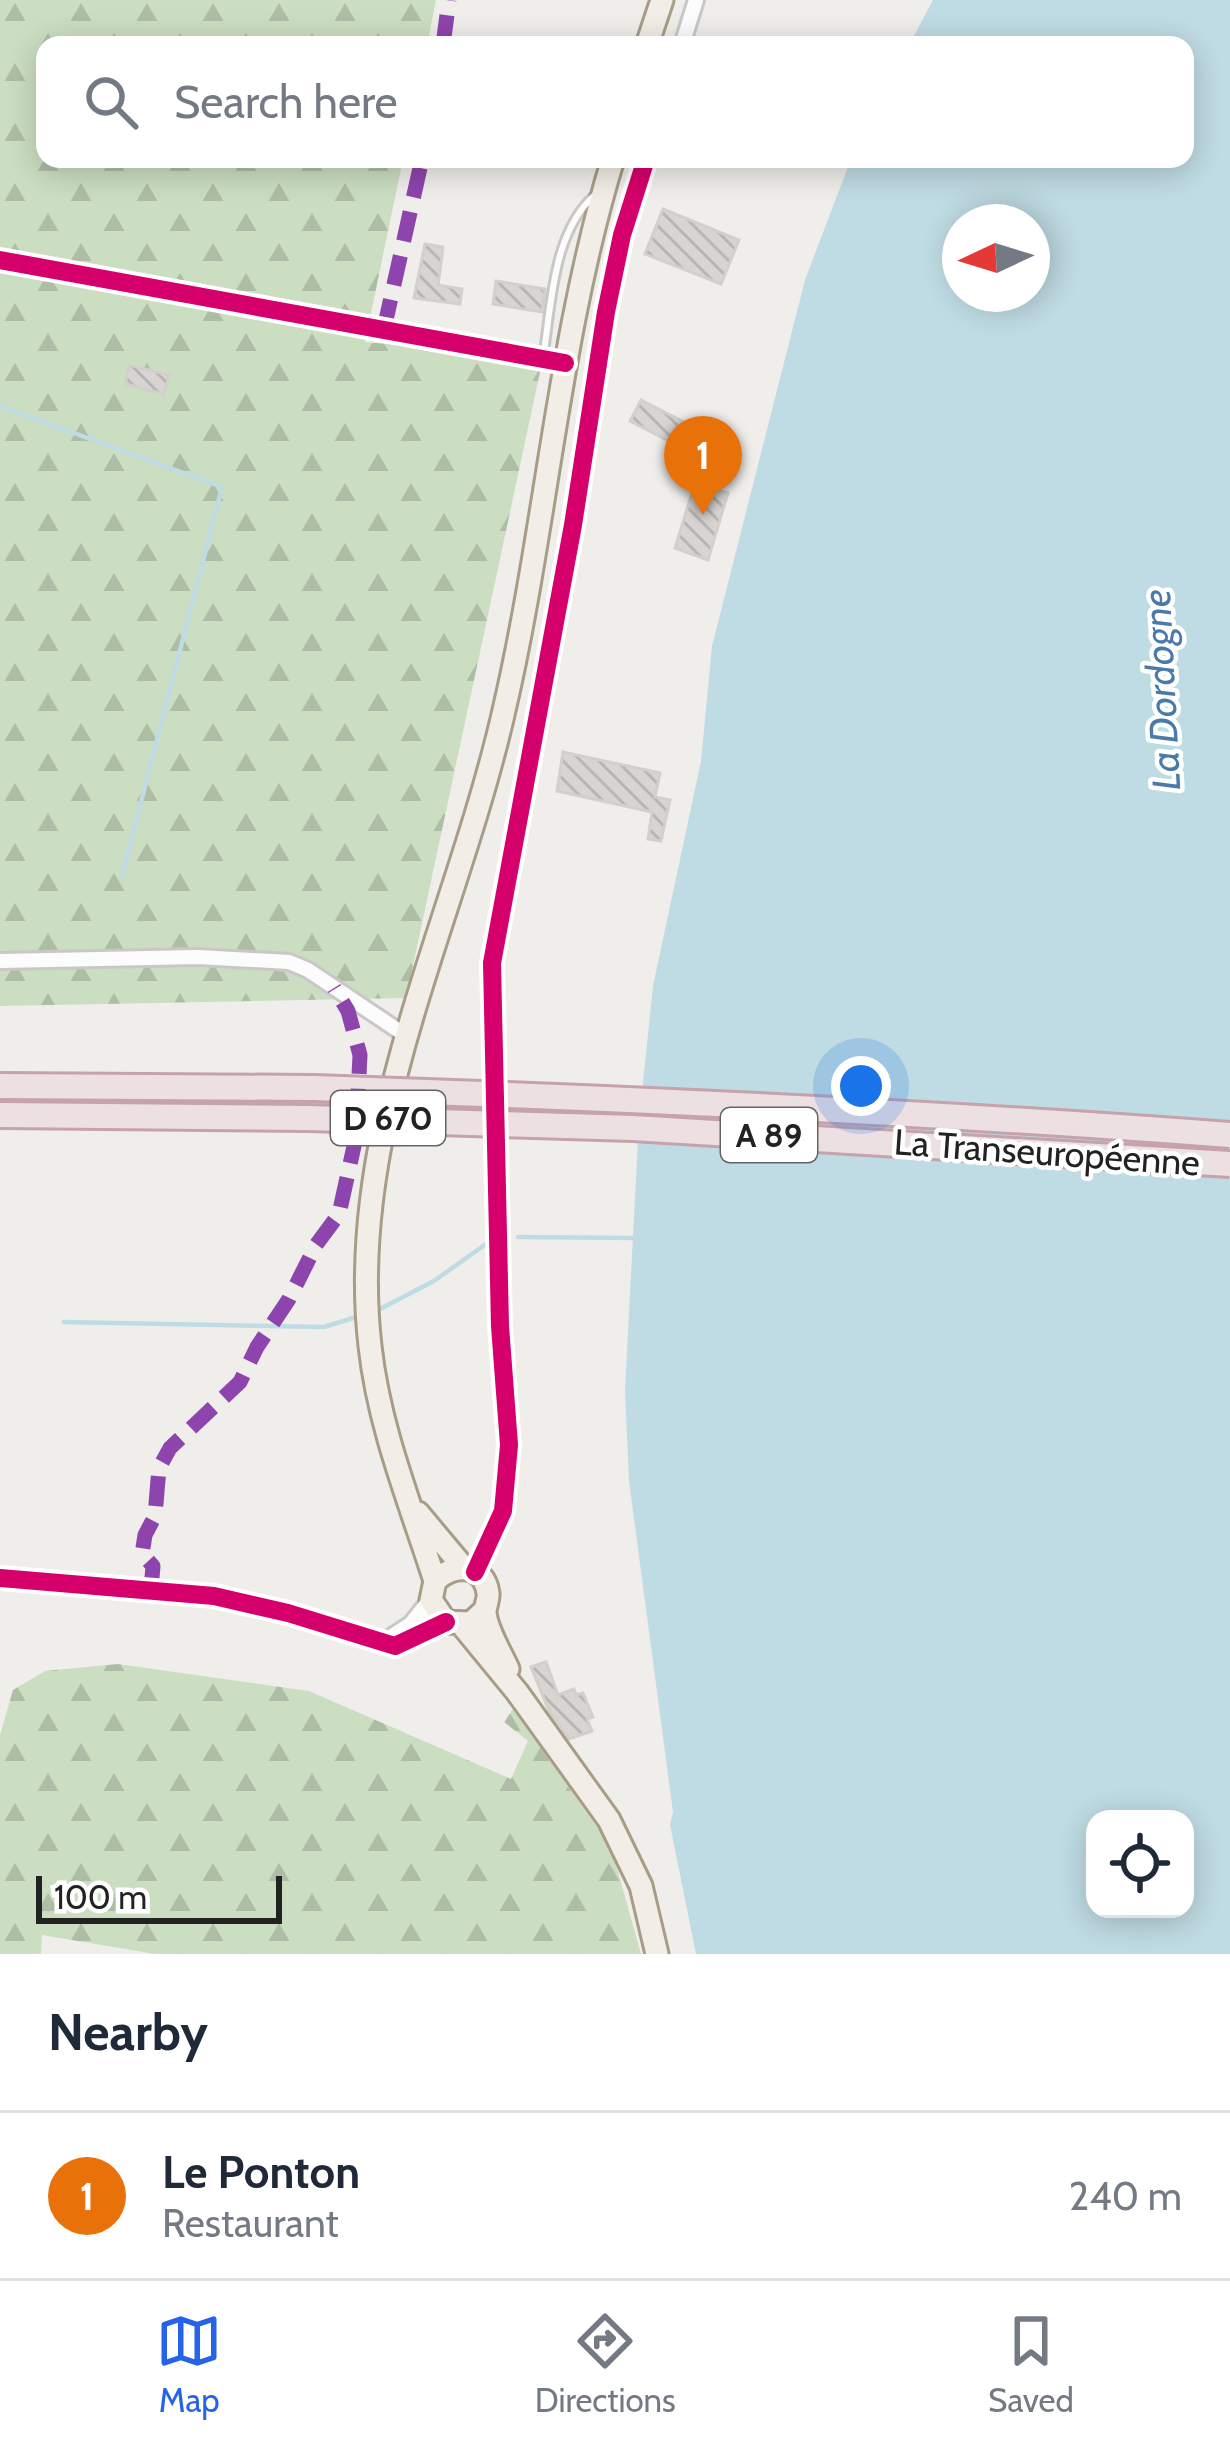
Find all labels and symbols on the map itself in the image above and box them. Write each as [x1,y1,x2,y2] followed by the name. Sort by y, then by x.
[942,204,1050,312] north arrow
[664,416,742,515] pin: 1
[1132,588,1190,792] water label: La Dordogne
[831,1056,891,1116] your location
[331,1091,445,1145] road number: D 670
[721,1108,817,1162] road number: A 89
[893,1119,1201,1185] street label: La Transeuropéenne
[36,1870,282,1923] scale bar

